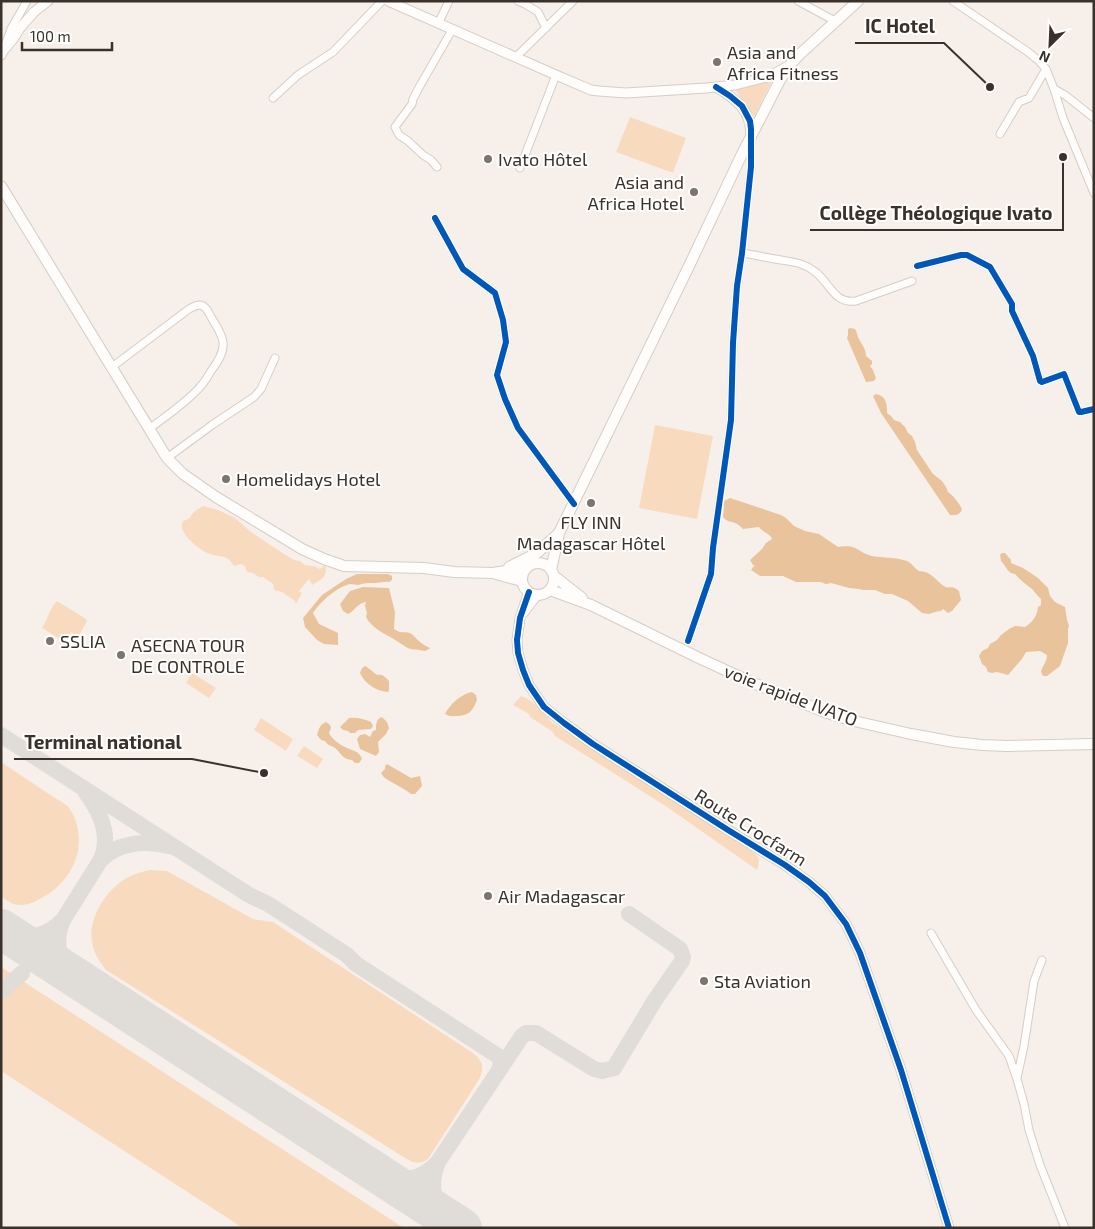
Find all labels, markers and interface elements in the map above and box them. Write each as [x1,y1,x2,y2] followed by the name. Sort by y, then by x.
[855,9,944,43] callout: IC Hotel
[865,14,936,37] text: IC Hotel
[22,20,112,52] scale bar
[1025,20,1075,70] north arrow
[30,27,71,45] text: 100 m
[727,41,839,84] place label: Asia and Africa Fitness
[1036,48,1053,67] text: N
[711,56,723,68] marker: Asia and Africa Fitness
[498,148,588,170] place label: Ivato Hôtel
[482,153,494,165] marker: Ivato Hôtel
[588,171,685,214] place label: Asia and Africa Hotel
[688,186,700,198] marker: Asia and Africa Hotel
[810,196,1063,230] callout: Collège Théologique Ivato
[820,201,1052,224] text: Collège Théologique Ivato
[236,468,381,490] place label: Homelidays Hotel
[220,473,232,485] marker: Homelidays Hotel
[585,497,597,509] marker: FLY INN Madagascar Hôtel
[517,511,666,554] place label: FLY INN Madagascar Hôtel
[60,630,106,652] place label: SSLIA
[131,634,245,677] place label: ASECNA TOUR DE CONTROLE
[44,635,56,647] marker: SSLIA
[115,649,127,661] marker: ASECNA TOUR DE CONTROLE
[721,659,861,731] street label: voie rapide IVATO
[14,725,192,759] callout: Terminal national
[24,730,183,753] text: Terminal national
[691,784,811,870] street label: Route Crocfarm
[498,885,625,907] place label: Air Madagascar
[482,890,494,902] marker: Air Madagascar
[714,970,811,992] place label: Sta Aviation
[698,975,710,987] marker: Sta Aviation

